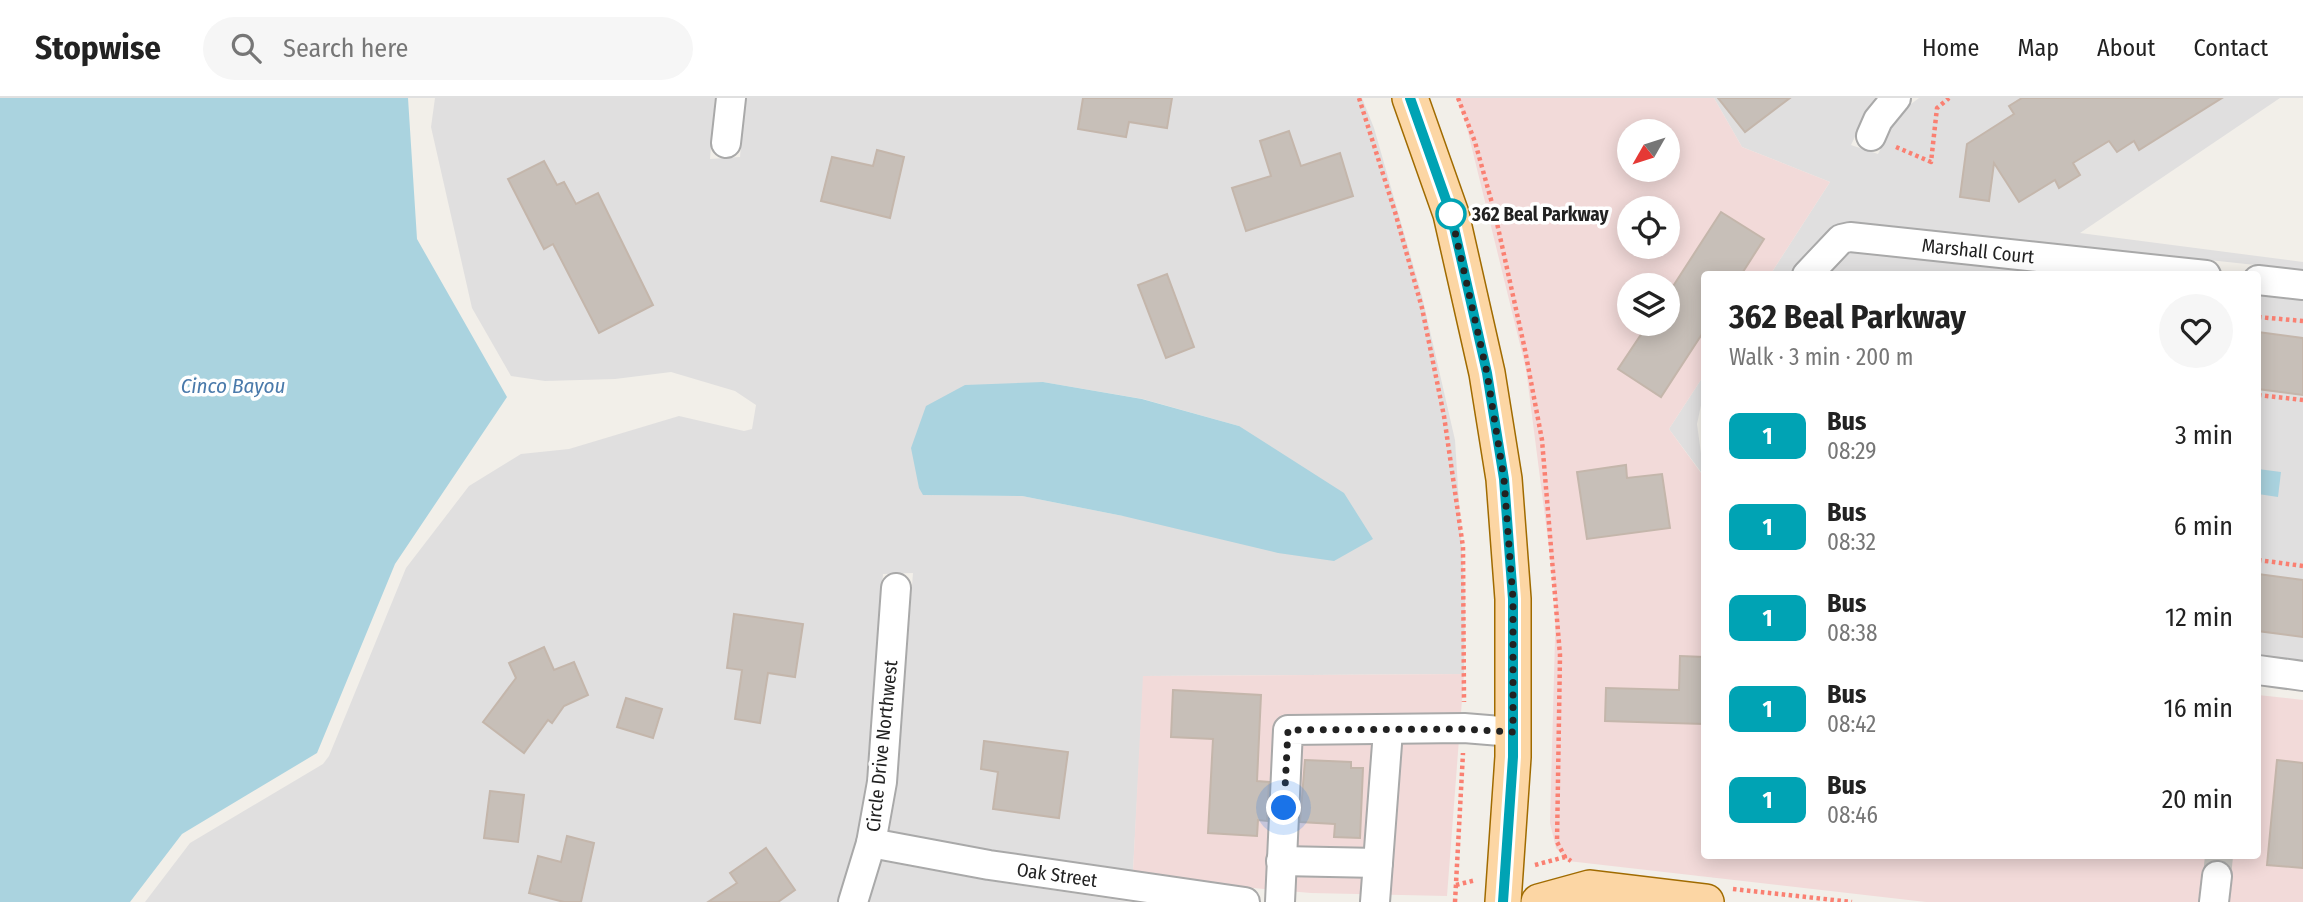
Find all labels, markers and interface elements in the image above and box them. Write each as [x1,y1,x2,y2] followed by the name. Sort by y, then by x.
[203,17,693,80] search box
[35,28,161,68] text: Stopwise
[227,29,265,67] icon: search
[283,33,408,64] text: Search here
[1922,34,1979,62] text: Home
[2017,34,2059,62] text: Map
[2097,34,2155,62] text: About
[2193,34,2268,62] text: Contact
[1617,119,1680,182] north arrow
[1617,119,1680,336] map controls
[1617,196,1680,259] button: locate
[1436,199,1466,229] marker: 362 Beal Parkway
[1471,203,1609,226] place label: 362 Beal Parkway
[1921,234,2036,268] street label: Marshall Court
[1617,273,1680,336] button: layers
[2159,294,2233,368] button: heart
[1729,297,1966,337] text: 362 Beal Parkway
[1729,343,1913,371] text: Walk · 3 min · 200 m
[181,373,285,399] water label: Cinco Bayou
[1827,406,1866,437] text: Bus
[2175,420,2233,451] text: 3 min
[1762,422,1773,450] text: 1
[1827,437,1877,465] text: 08:29
[1827,497,1866,528] text: Bus
[2174,511,2233,542] text: 6 min
[1762,513,1773,541] text: 1
[1827,528,1876,556] text: 08:32
[1827,588,1866,619] text: Bus
[2165,602,2233,633] text: 12 min
[1762,604,1773,632] text: 1
[1827,619,1877,647] text: 08:38
[862,658,903,833] street label: Circle Drive Northwest
[1827,679,1866,710] text: Bus
[2164,693,2233,724] text: 16 min
[1762,695,1773,723] text: 1
[1827,710,1876,738] text: 08:42
[1827,770,1866,801] text: Bus
[2162,784,2233,815] text: 20 min
[1762,786,1773,814] text: 1
[1266,790,1301,825] your location
[1827,801,1878,829] text: 08:46
[1015,858,1100,892] street label: Oak Street

